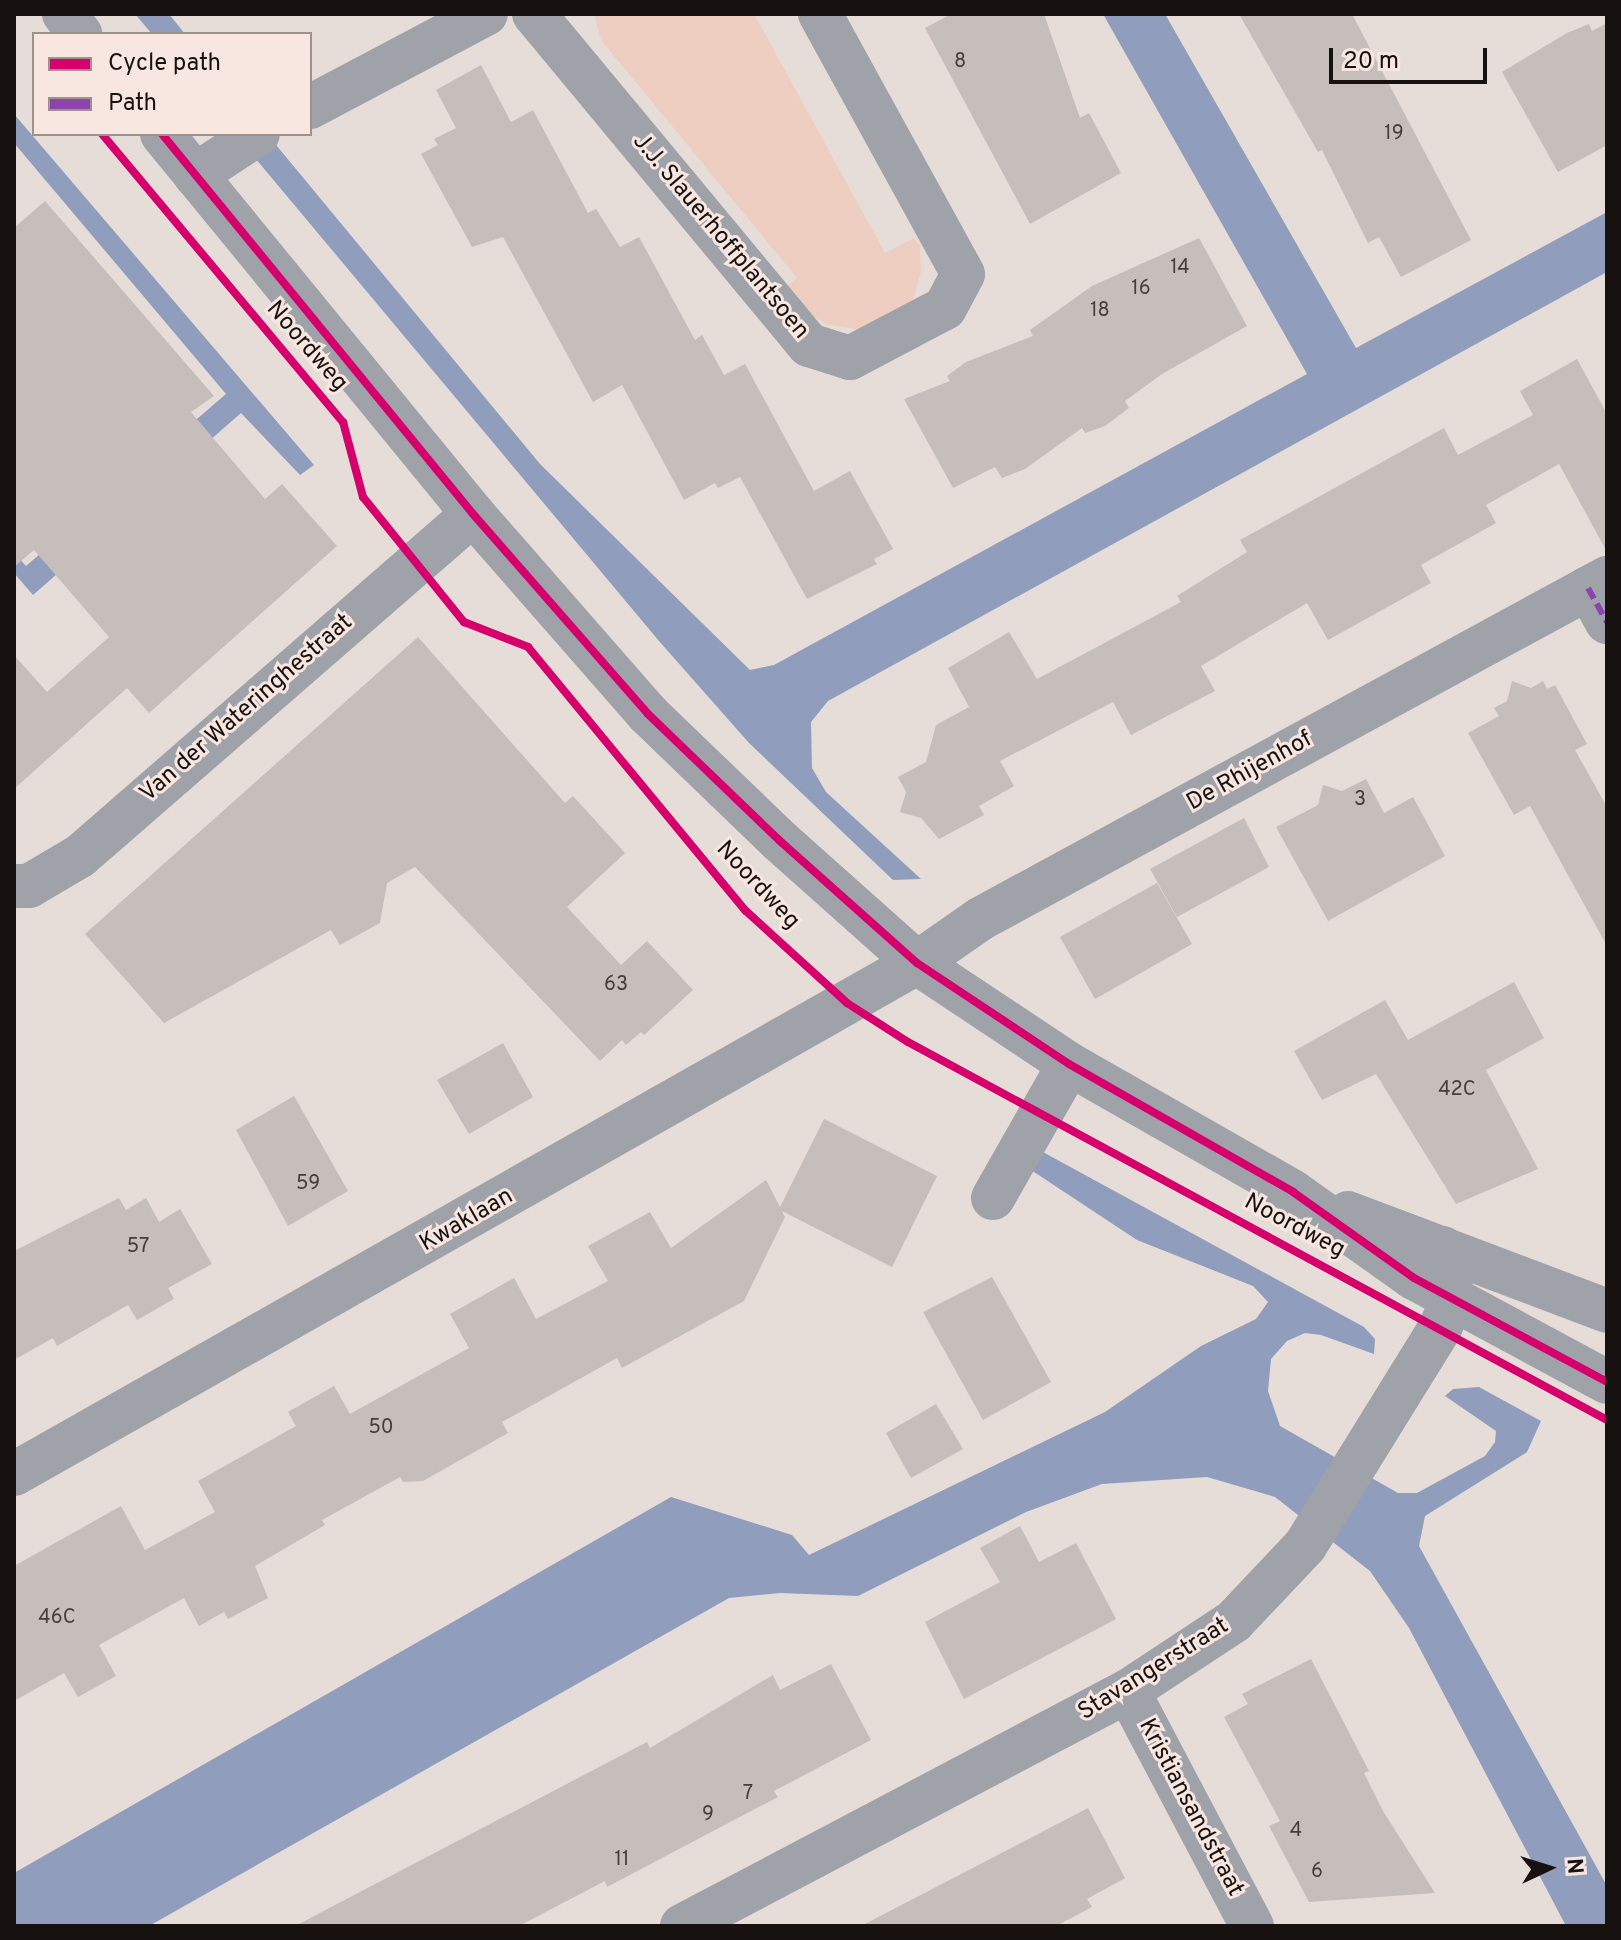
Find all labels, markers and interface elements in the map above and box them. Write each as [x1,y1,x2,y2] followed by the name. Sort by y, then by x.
[32,32,312,136] legend
[1333,32,1491,82] scale bar
[1343,47,1399,77] text: 20 m
[108,49,221,79] text: Cycle path
[954,50,966,74] house number: 8
[108,89,157,119] text: Path
[1384,122,1404,146] house number: 19
[626,128,814,346] street label: J.J. Slauerhoffplantsoen
[1170,256,1190,280] house number: 14
[1131,277,1151,301] house number: 16
[259,296,353,398] street label: Noordweg
[1090,299,1110,323] house number: 18
[135,609,359,809] street label: Van der Wateringhestraat
[1182,726,1318,818] street label: De Rhijenhof
[1354,788,1366,812] house number: 3
[709,836,805,936] street label: Noordweg
[604,973,628,997] house number: 63
[1438,1078,1476,1102] house number: 42C
[296,1172,320,1196] house number: 59
[415,1183,519,1259] street label: Kwaklaan
[1239,1188,1349,1266] street label: Noordweg
[127,1235,149,1259] house number: 57
[368,1416,394,1440] house number: 50
[38,1606,76,1630] house number: 46C
[1073,1612,1235,1728] street label: Stavangerstraat
[1131,1714,1249,1902] street label: Kristiansandstraat
[743,1782,753,1806] house number: 7
[702,1803,714,1827] house number: 9
[1290,1819,1302,1843] house number: 4
[1509,1828,1589,1908] north arrow
[615,1848,629,1872] house number: 11
[1559,1857,1587,1875] text: N
[1311,1860,1323,1884] house number: 6

